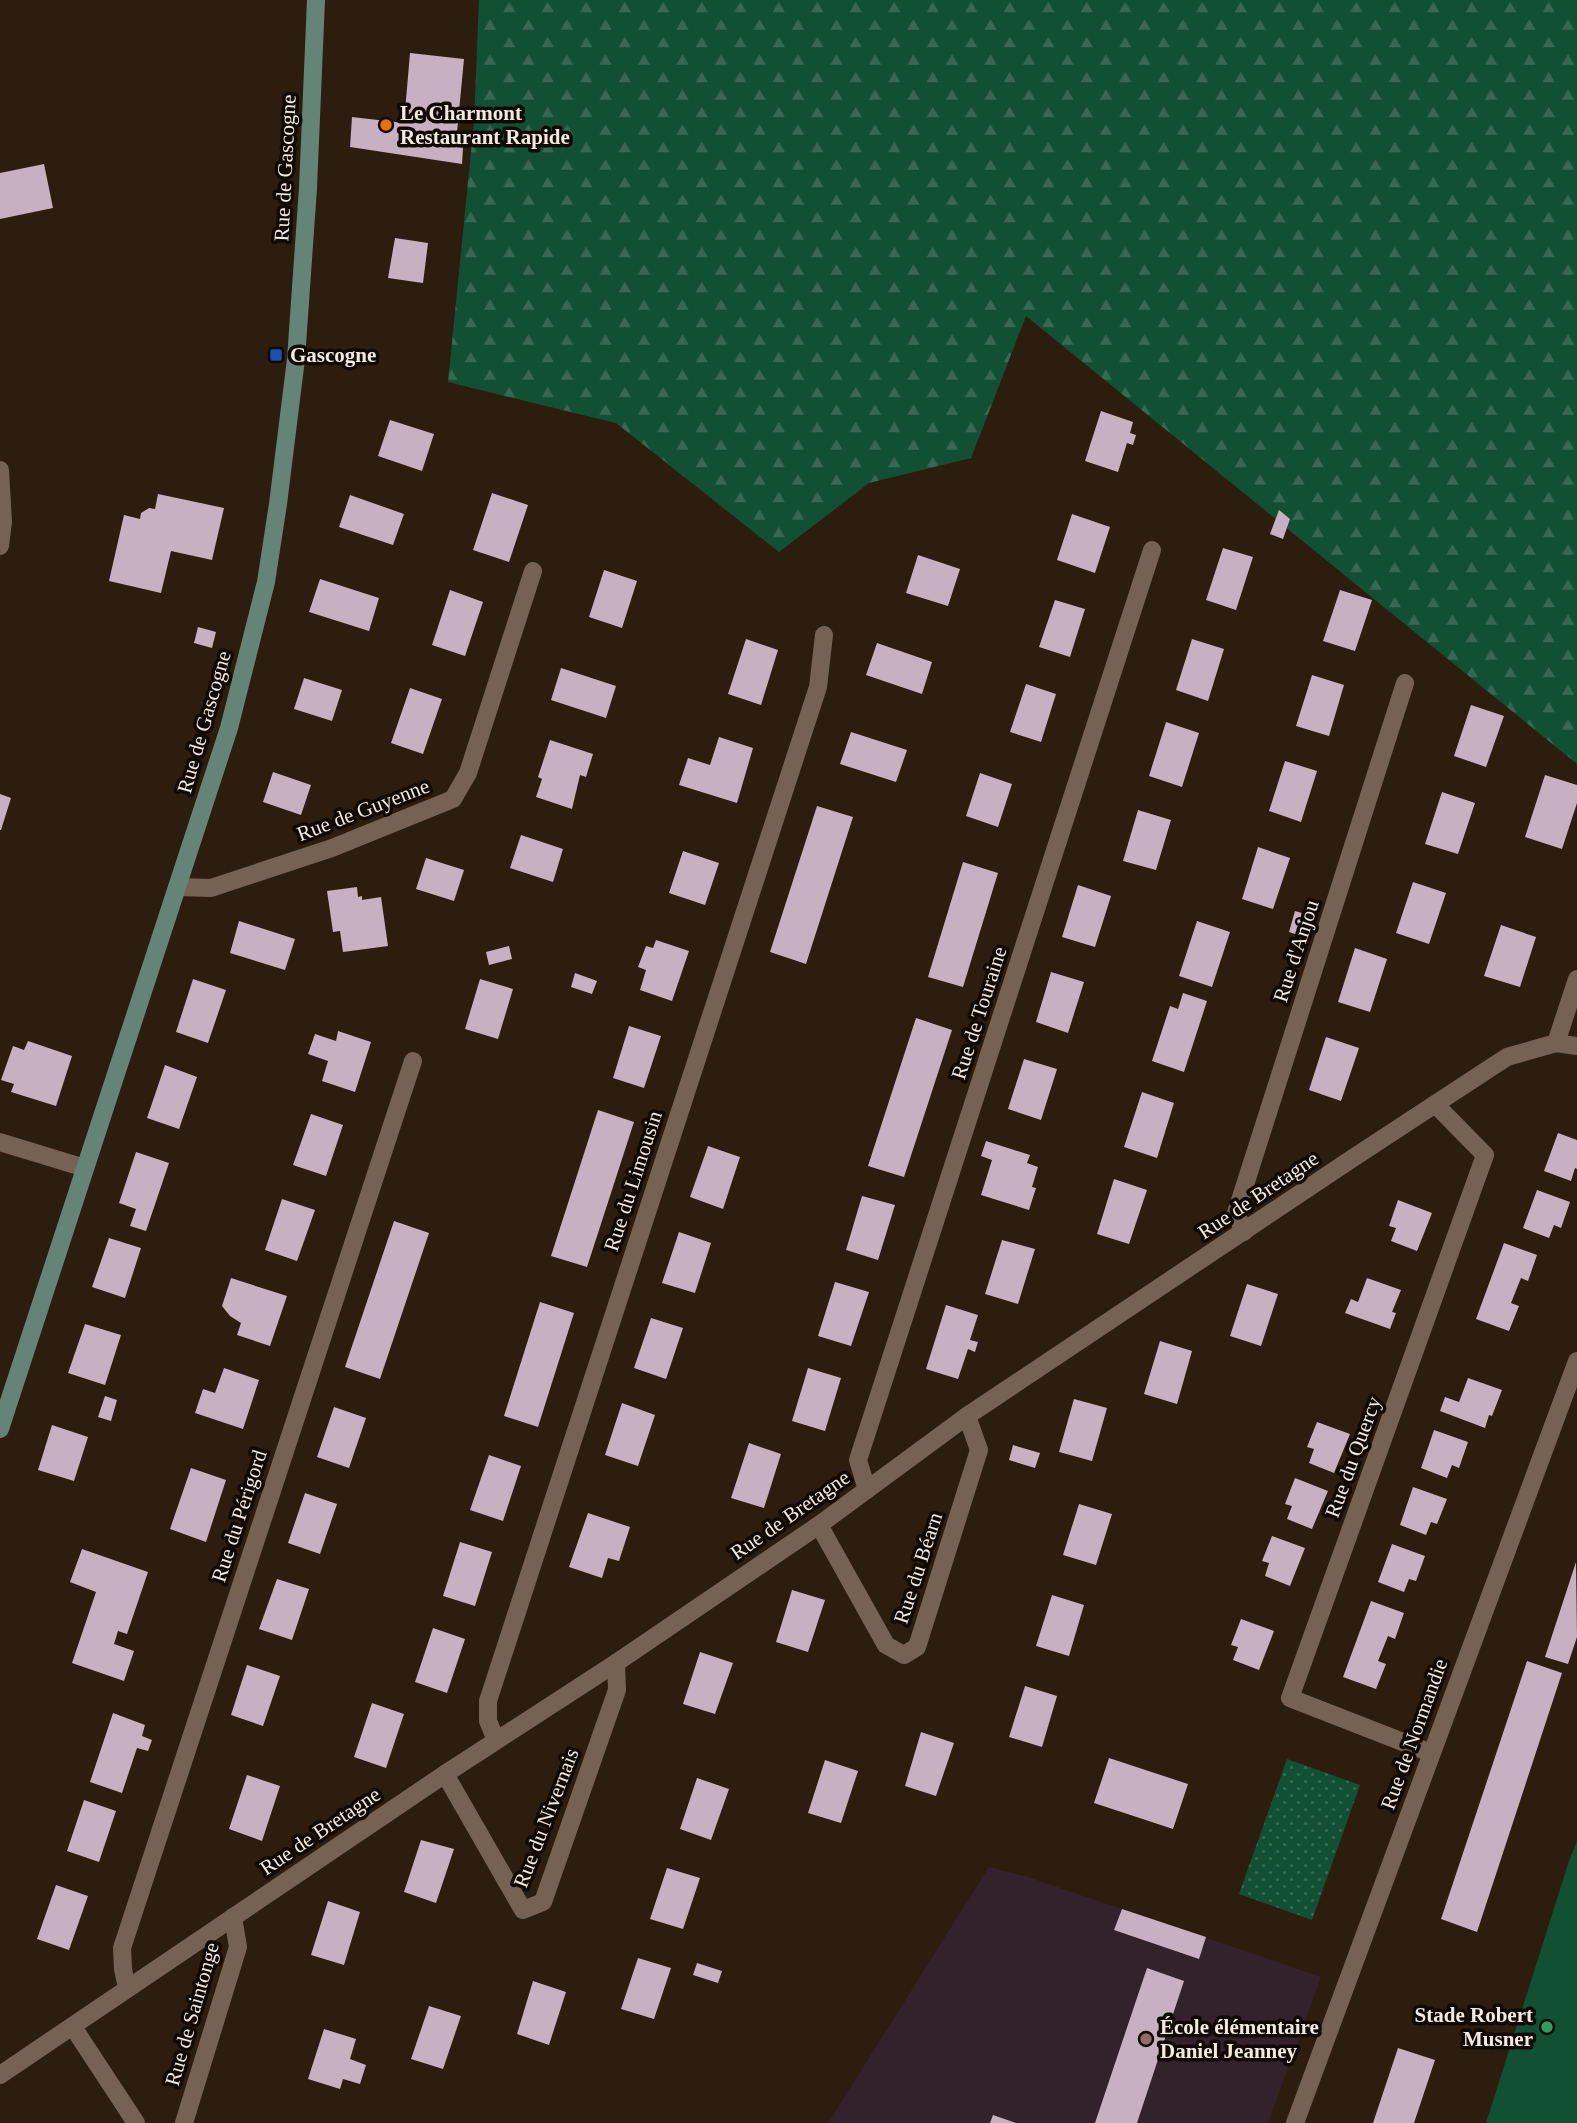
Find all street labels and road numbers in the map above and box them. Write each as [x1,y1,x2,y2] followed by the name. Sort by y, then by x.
[269,94,301,242] street label: Rue de Gascogne
[172,648,236,796] street label: Rue de Gascogne
[293,774,433,846] street label: Rue de Guyenne
[1268,896,1324,1005] street label: Rue d'Anjou
[946,944,1012,1082] street label: Rue de Touraine
[599,1107,667,1254] street label: Rue du Limousin
[1193,1146,1323,1244] street label: Rue de Bretagne
[1320,1393,1386,1521] street label: Rue du Quercy
[206,1446,272,1585] street label: Rue du Périgord
[726,1465,854,1565] street label: Rue de Bretagne
[889,1509,947,1627] street label: Rue du Béarn
[1376,1655,1452,1813] street label: Rue de Normandie
[508,1745,584,1891] street label: Rue du Nivernais
[255,1782,385,1880] street label: Rue de Bretagne
[160,1939,224,2089] street label: Rue de Saintonge

